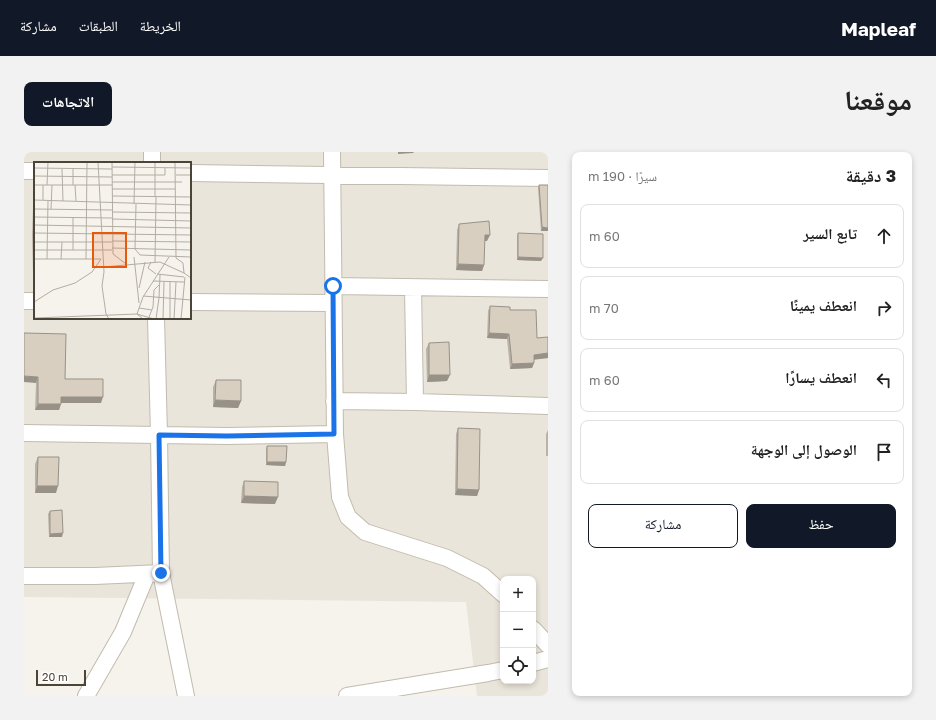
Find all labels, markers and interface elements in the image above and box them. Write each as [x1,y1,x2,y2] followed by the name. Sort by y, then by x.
[20,17,57,34] text: مشاركة
[79,17,118,34] text: الطبقات
[140,17,181,34] text: الخريطة
[841,17,916,40] text: Mapleaf
[24,82,112,126] button: الاتجاهات
[844,83,912,116] text: موقعنا
[34,162,191,319] inset map
[846,165,896,186] text: 3 دقيقة
[588,168,657,184] text: سيرًا · 190 m
[803,224,857,242] text: تابع السير
[873,225,895,247] icon: ahead
[589,228,620,244] text: 60 m
[324,277,342,295] route start
[790,296,857,314] text: انعطف يمينًا
[873,297,895,319] icon: right
[589,300,619,316] text: 70 m
[785,368,857,386] text: انعطف يسارًا
[873,369,895,391] icon: left
[589,372,620,388] text: 60 m
[751,440,857,458] text: الوصول إلى الوجهة
[873,441,895,463] icon: arrive
[588,504,738,548] button: مشاركة
[746,504,896,548] button: حفظ
[152,564,170,582] route end
[500,576,536,684] map controls
[500,576,536,612] button: +
[500,612,536,648] button: −
[500,648,536,684] button: locate
[36,668,86,687] scale bar
[42,670,68,683] text: 20 m

